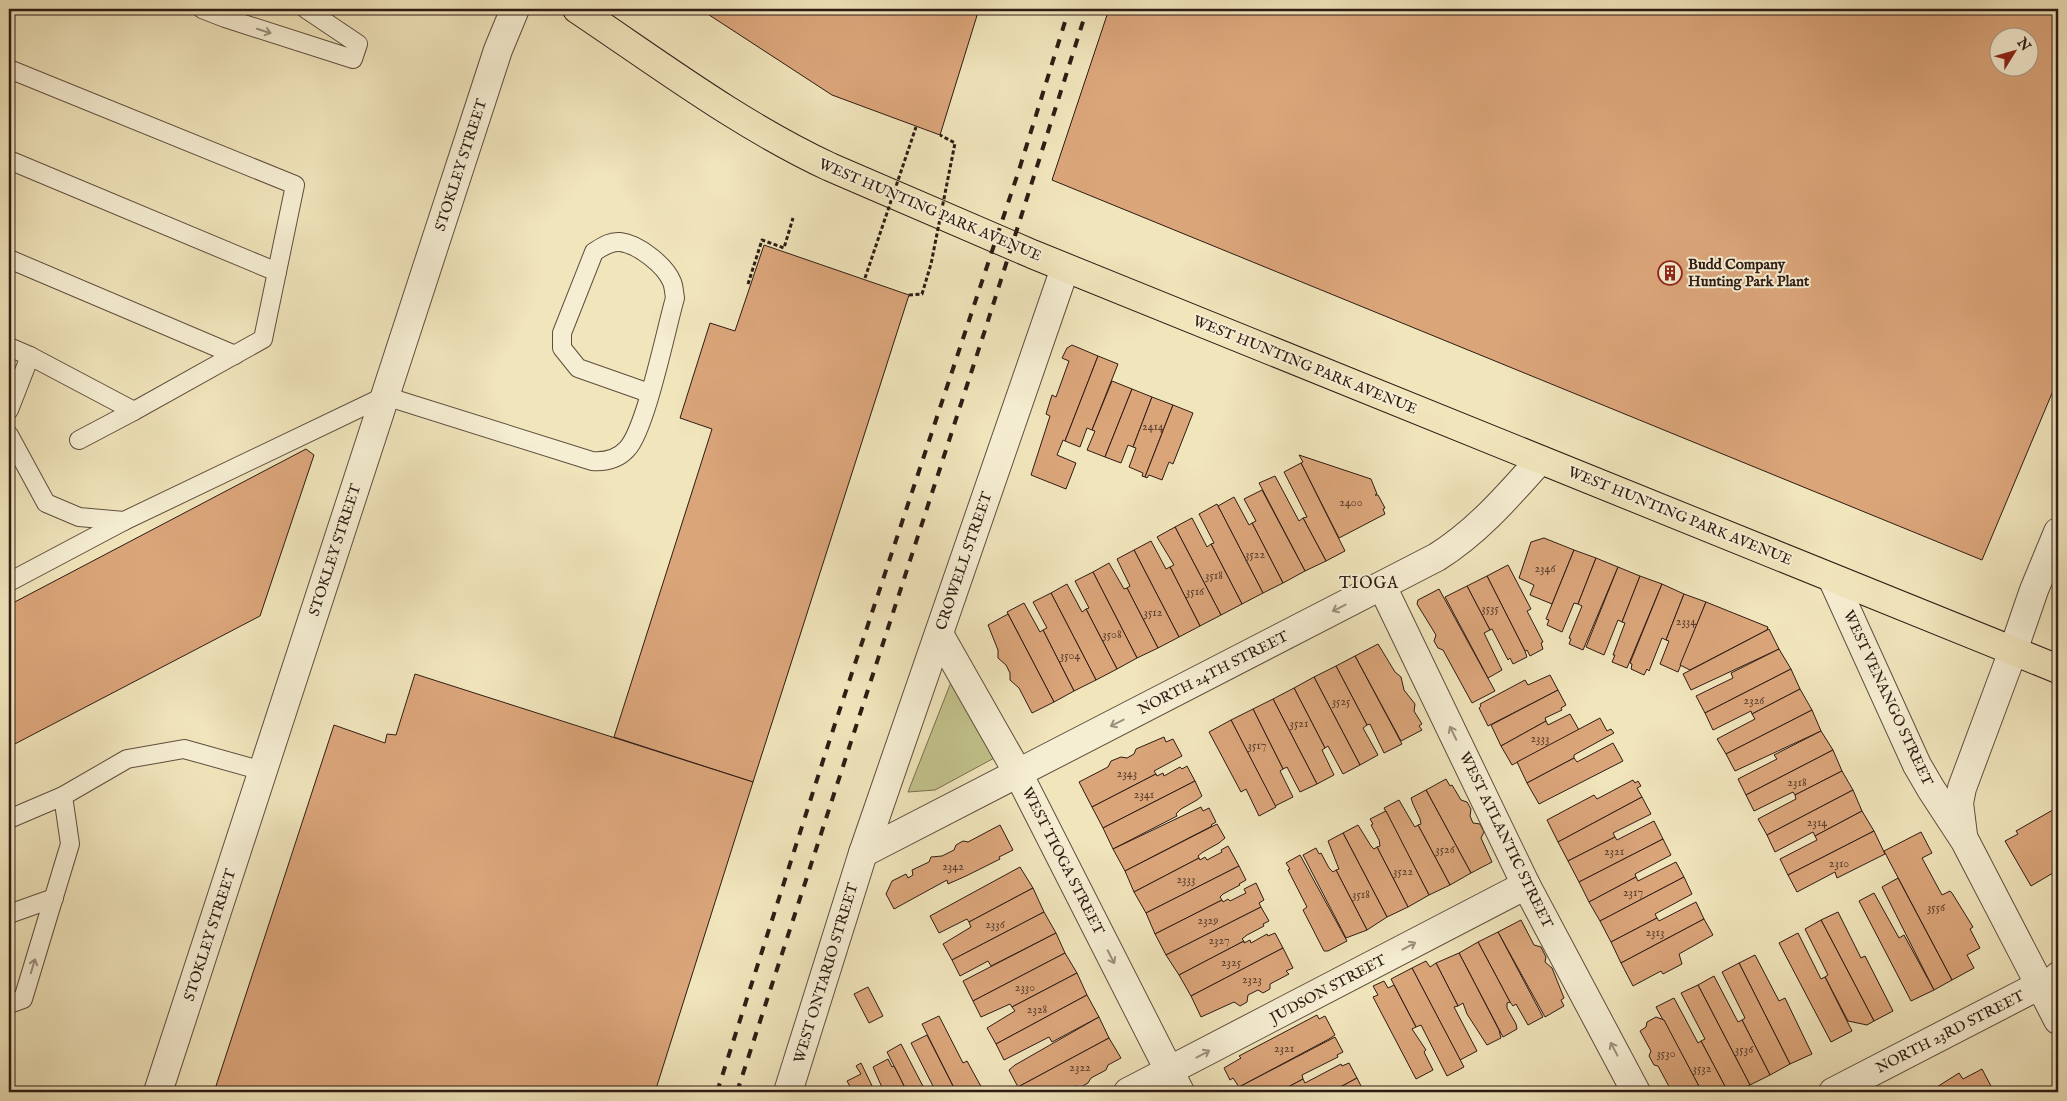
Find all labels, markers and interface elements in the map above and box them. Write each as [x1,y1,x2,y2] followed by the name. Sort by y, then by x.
[256,27,272,36] one-way arrow
[1990,28,2040,78] north arrow
[2012,34,2034,55] text: N
[431,96,491,233] street label: STOKLEY STREET
[816,154,1044,266] street label: WEST HUNTING PARK AVENUE
[1688,255,1810,291] place label: Budd Company Hunting Park Plant
[1657,260,1683,286] building icon: Budd Company Hunting Park Plant
[1190,311,1420,419] street label: WEST HUNTING PARK AVENUE
[1142,419,1164,434] house number: 2414
[1565,462,1795,570] street label: WEST HUNTING PARK AVENUE
[305,481,365,618] street label: STOKLEY STREET
[931,489,997,633] street label: CROWELL STREET
[1339,495,1363,510] house number: 2400
[1245,547,1265,562] house number: 3522
[1534,561,1556,576] house number: 2346
[1205,568,1223,583] house number: 3518
[1339,574,1399,594] district label: TIOGA
[1186,584,1205,599] house number: 3516
[1481,601,1499,616] house number: 3535
[1332,604,1347,613] one-way arrow
[1144,605,1163,620] house number: 3512
[1839,607,1937,789] street label: WEST VENANGO STREET
[1676,614,1696,629] house number: 2334
[1102,627,1122,642] house number: 3508
[1135,627,1291,719] street label: NORTH 24TH STREET
[1060,648,1080,663] house number: 3504
[1744,693,1765,708] house number: 2326
[1332,694,1351,709] house number: 3525
[1290,716,1308,731] house number: 3521
[1110,719,1125,728] one-way arrow
[1448,725,1458,740] one-way arrow
[1530,731,1550,746] house number: 2333
[1248,738,1266,753] house number: 3517
[1455,749,1557,931] street label: WEST ATLANTIC STREET
[1117,766,1137,781] house number: 2343
[1787,775,1807,790] house number: 2318
[1018,784,1109,938] street label: WEST TIOGA STREET
[1134,787,1154,802] house number: 2341
[1807,815,1827,830] house number: 2314
[1435,842,1456,857] house number: 3526
[1604,844,1624,859] house number: 2321
[1829,856,1849,871] house number: 2310
[942,859,964,874] house number: 2342
[1393,864,1413,879] house number: 3522
[180,866,240,1003] street label: STOKLEY STREET
[1176,872,1196,887] house number: 2333
[790,881,863,1065] street label: WEST ONTARIO STREET
[1623,885,1643,900] house number: 2317
[1352,887,1370,902] house number: 3518
[1927,900,1946,915] house number: 3556
[1198,913,1218,928] house number: 2329
[985,917,1006,932] house number: 2336
[1645,925,1665,940] house number: 2313
[1208,933,1230,948] house number: 2327
[1401,941,1416,950] one-way arrow
[1106,950,1116,965] one-way arrow
[1265,950,1389,1029] street label: JUDSON STREET
[1221,955,1242,970] house number: 2325
[28,959,38,975] one-way arrow
[1242,972,1262,987] house number: 2323
[1015,980,1035,995] house number: 2330
[1873,986,2028,1078] street label: NORTH 23RD STREET
[1027,1002,1048,1017] house number: 2328
[1274,1041,1294,1056] house number: 2321
[1609,1042,1618,1057] one-way arrow
[1735,1042,1754,1057] house number: 3536
[1656,1046,1676,1061] house number: 3530
[1195,1049,1210,1058] one-way arrow
[1069,1060,1091,1075] house number: 2322
[1693,1061,1712,1076] house number: 3532

